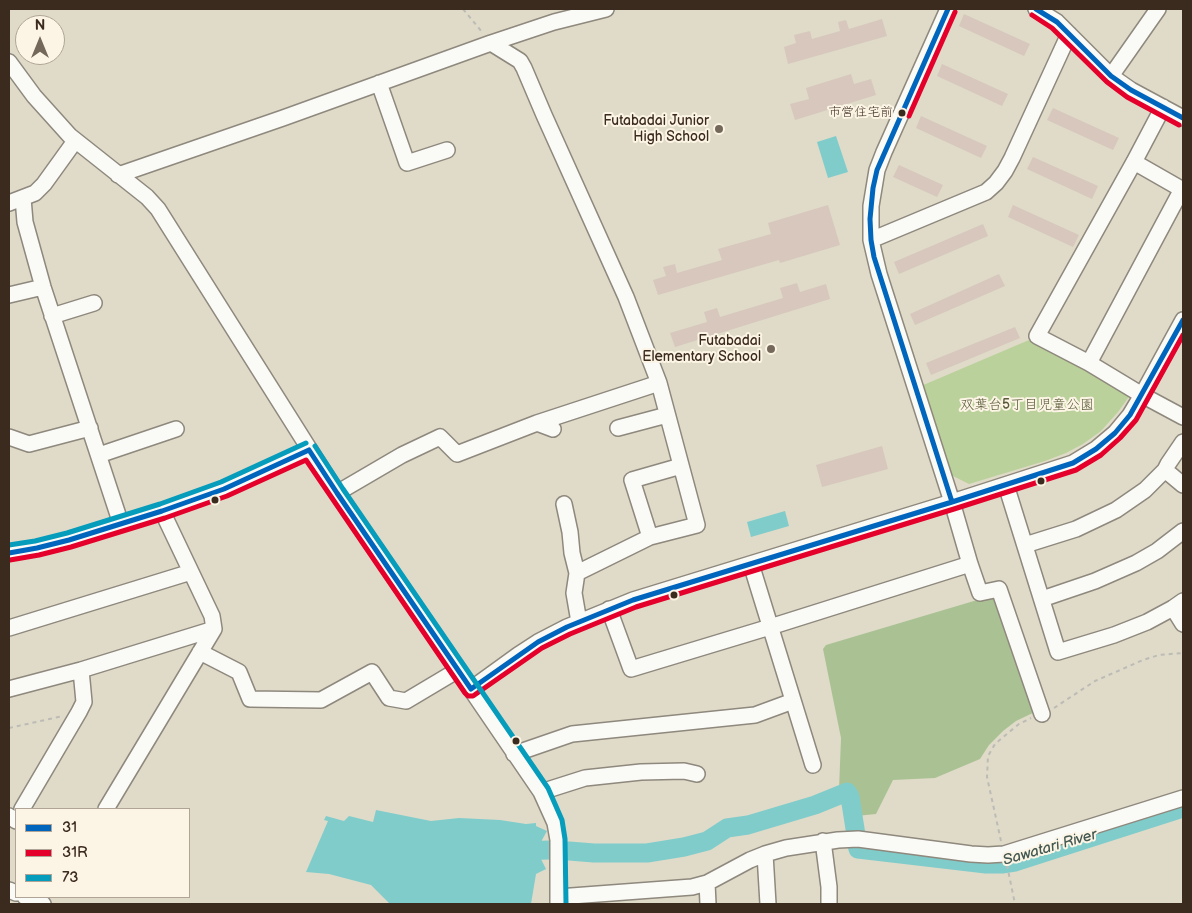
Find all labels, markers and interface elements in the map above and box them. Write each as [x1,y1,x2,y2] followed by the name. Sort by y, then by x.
[15,15,65,65] north arrow
[35,17,45,34] text: N
[828,105,893,121] place label: 市営住宅前
[897,108,907,118] marker: 市営住宅前
[603,113,709,146] place label: Futabadai Junior High School
[713,123,725,135] marker: Futabadai Junior High School
[642,333,761,366] place label: Futabadai Elementary School
[765,343,777,355] marker: Futabadai Elementary School
[960,397,1094,413] park label: 双葉台5丁目児童公園
[1036,476,1046,486] unlabelled marker
[210,495,220,505] unlabelled marker
[669,590,679,600] unlabelled marker
[511,736,521,746] unlabelled marker
[15,808,190,898] legend
[62,818,77,837] text: 31
[1001,826,1099,870] water label: Sawatari River
[62,843,88,862] text: 31R
[62,868,79,887] text: 73

